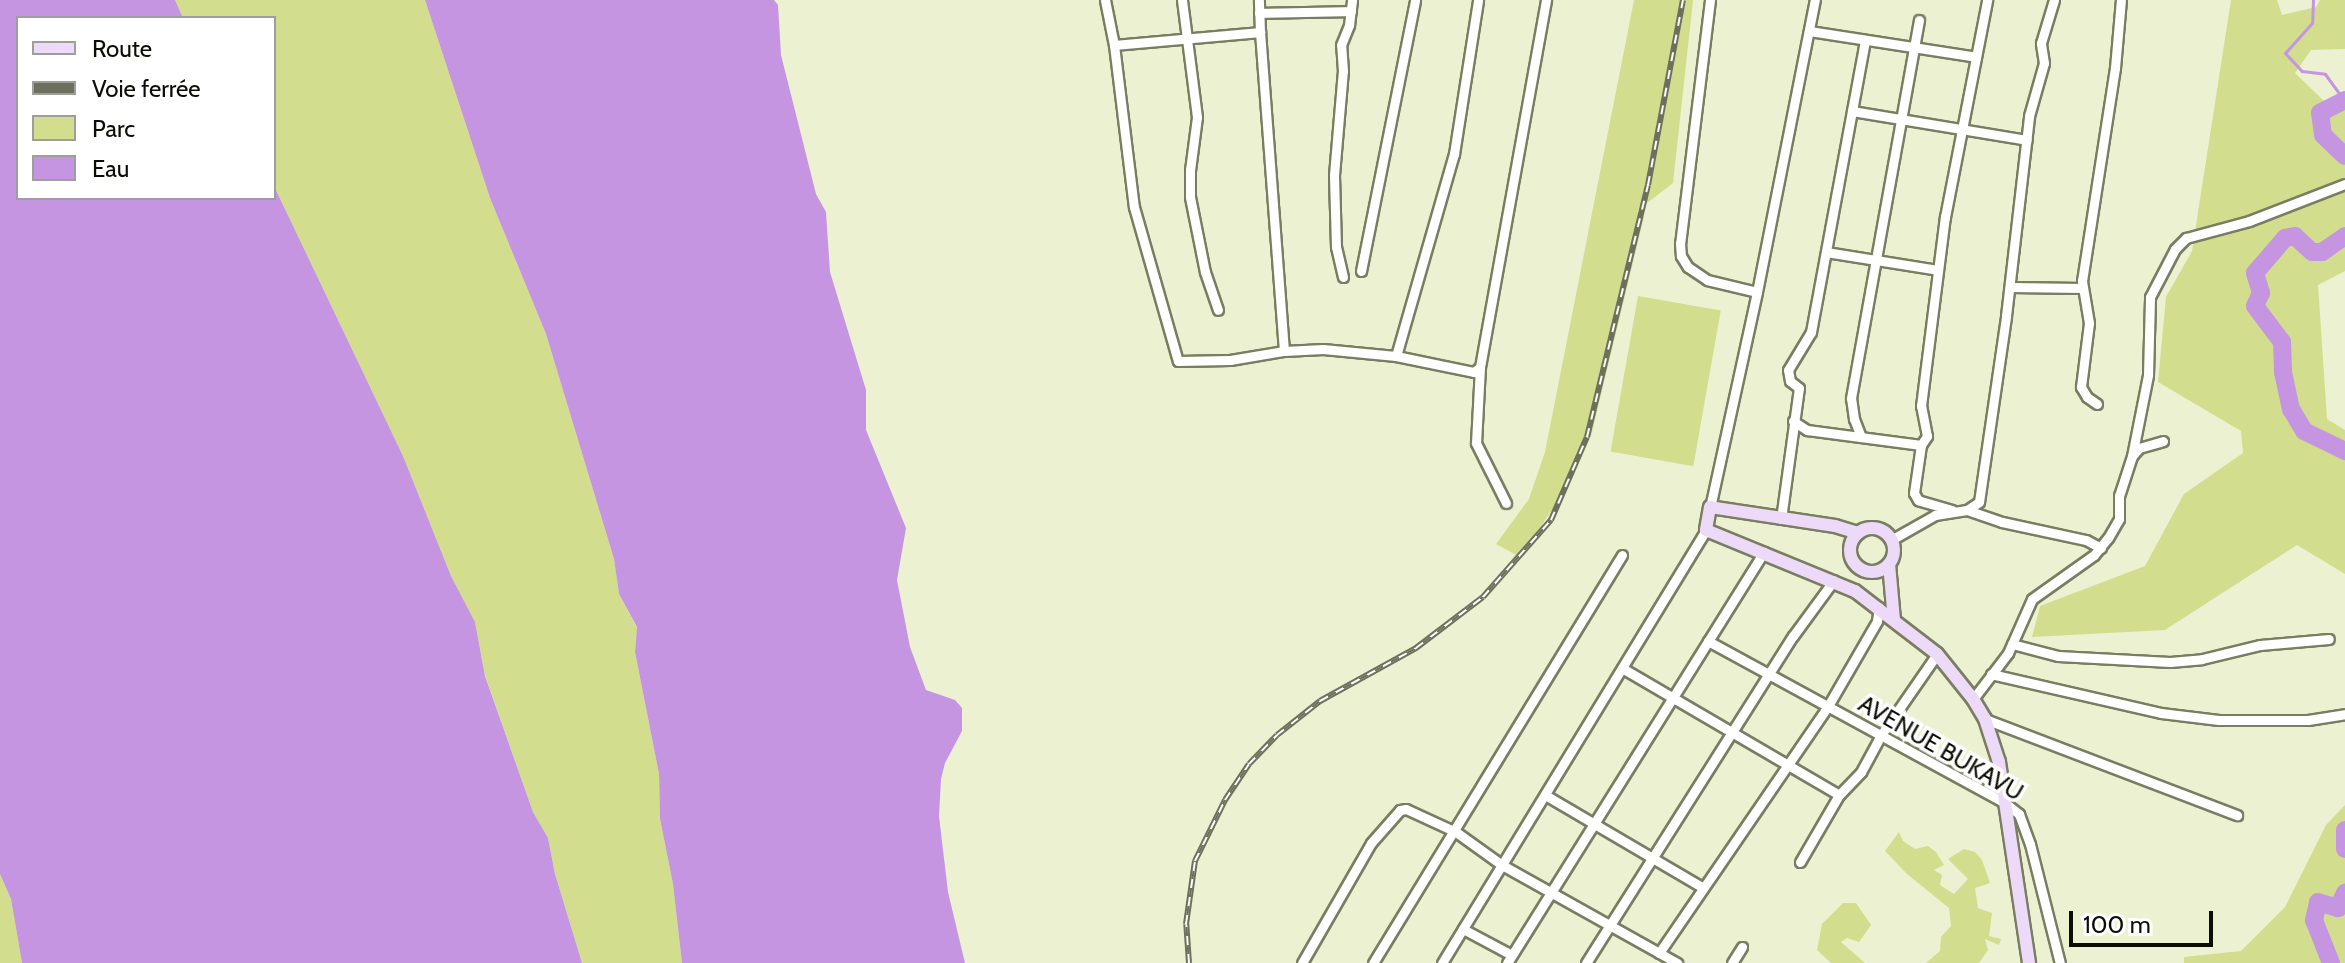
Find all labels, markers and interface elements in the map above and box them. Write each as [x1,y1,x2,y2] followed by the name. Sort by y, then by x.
[16,16,276,200] legend
[92,34,152,63] text: Route
[92,74,201,103] text: Voie ferrée
[92,114,135,143] text: Parc
[92,154,129,183] text: Eau
[1854,689,2028,807] street label: AVENUE BUKAVU
[2073,895,2217,945] scale bar
[2083,910,2151,939] text: 100 m

